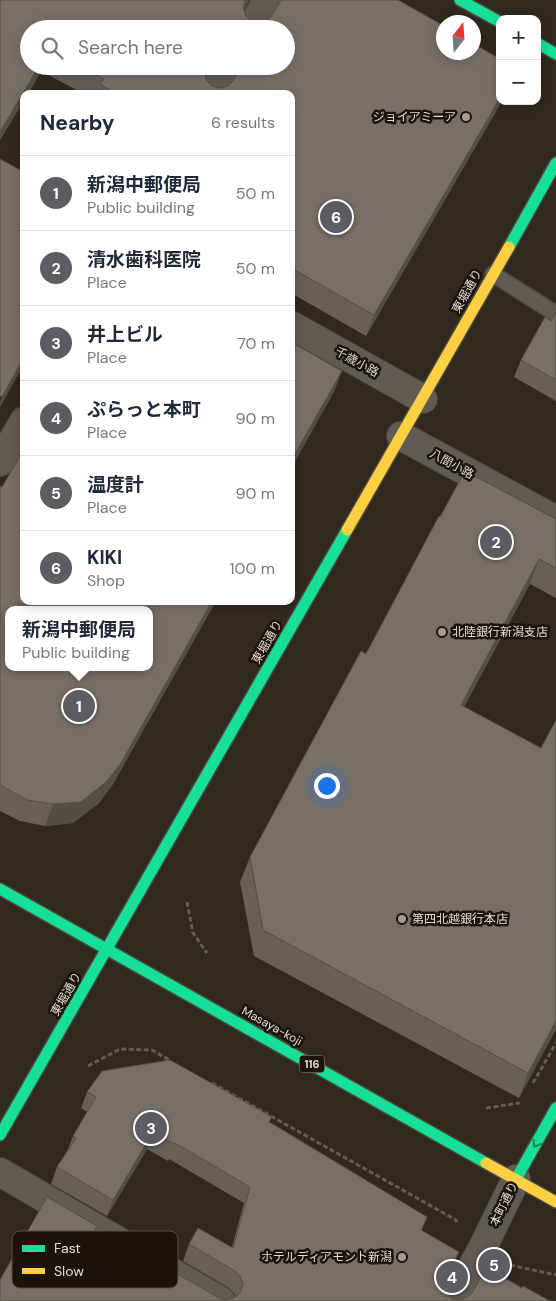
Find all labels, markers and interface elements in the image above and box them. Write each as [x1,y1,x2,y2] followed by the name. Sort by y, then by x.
[436,15,481,60] north arrow
[496,15,541,105] map controls
[496,15,541,60] button: +
[20,20,295,75] search box
[38,34,66,62] icon: search
[78,35,183,60] text: Search here
[496,60,541,105] button: −
[40,109,114,137] text: Nearby
[373,109,456,125] place label: ジョイアミーア
[460,111,472,123] marker: ジョイアミーア
[211,112,275,133] text: 6 results
[87,172,201,197] text: 新潟中郵便局
[53,183,59,204] text: 1
[236,183,275,204] text: 50 m
[87,197,195,218] text: Public building
[320,198,352,236] pin: 6
[87,247,201,272] text: 清水歯科医院
[51,258,61,279] text: 2
[236,258,275,279] text: 50 m
[448,266,486,316] street label: 東堀通り
[87,272,127,293] text: Place
[87,322,163,347] text: 井上ビル
[51,333,61,354] text: 3
[237,333,275,354] text: 70 m
[332,343,382,381] street label: 千歳小路
[87,347,127,368] text: Place
[87,397,201,422] text: ぷらっと本町
[51,408,61,429] text: 4
[235,408,275,429] text: 90 m
[87,422,127,443] text: Place
[427,445,477,483] street label: 八間小路
[87,472,144,497] text: 温度計
[51,483,61,504] text: 5
[235,483,275,504] text: 90 m
[87,497,127,518] text: Place
[480,523,512,561] pin: 2
[87,545,122,570] text: KIKI
[51,558,61,579] text: 6
[230,558,275,579] text: 100 m
[87,570,125,591] text: Shop
[5,606,153,671] popup
[22,617,136,642] text: 新潟中郵便局
[248,617,286,667] street label: 東堀通り
[452,624,548,640] place label: 北陸銀行新潟支店
[436,626,448,638] marker: 北陸銀行新潟支店
[22,642,130,663] text: Public building
[63,687,95,725] pin: 1
[314,773,340,799] your location
[412,911,508,927] place label: 第四北越銀行本店
[396,913,408,925] marker: 第四北越銀行本店
[47,969,85,1019] street label: 東堀通り
[239,1003,305,1049] street label: Masaya-koji
[300,1056,324,1072] road number: 116
[135,1109,167,1147] pin: 3
[532,1138,542,1147] one-way arrow
[486,1179,522,1229] street label: 本町通り
[12,1231,178,1288] legend
[54,1239,81,1257] text: Fast
[478,1246,510,1284] pin: 5
[261,1249,392,1265] place label: ホテルディアモント新潟
[396,1251,408,1263] marker: ホテルディアモント新潟
[436,1258,468,1296] pin: 4
[54,1262,84,1280] text: Slow

